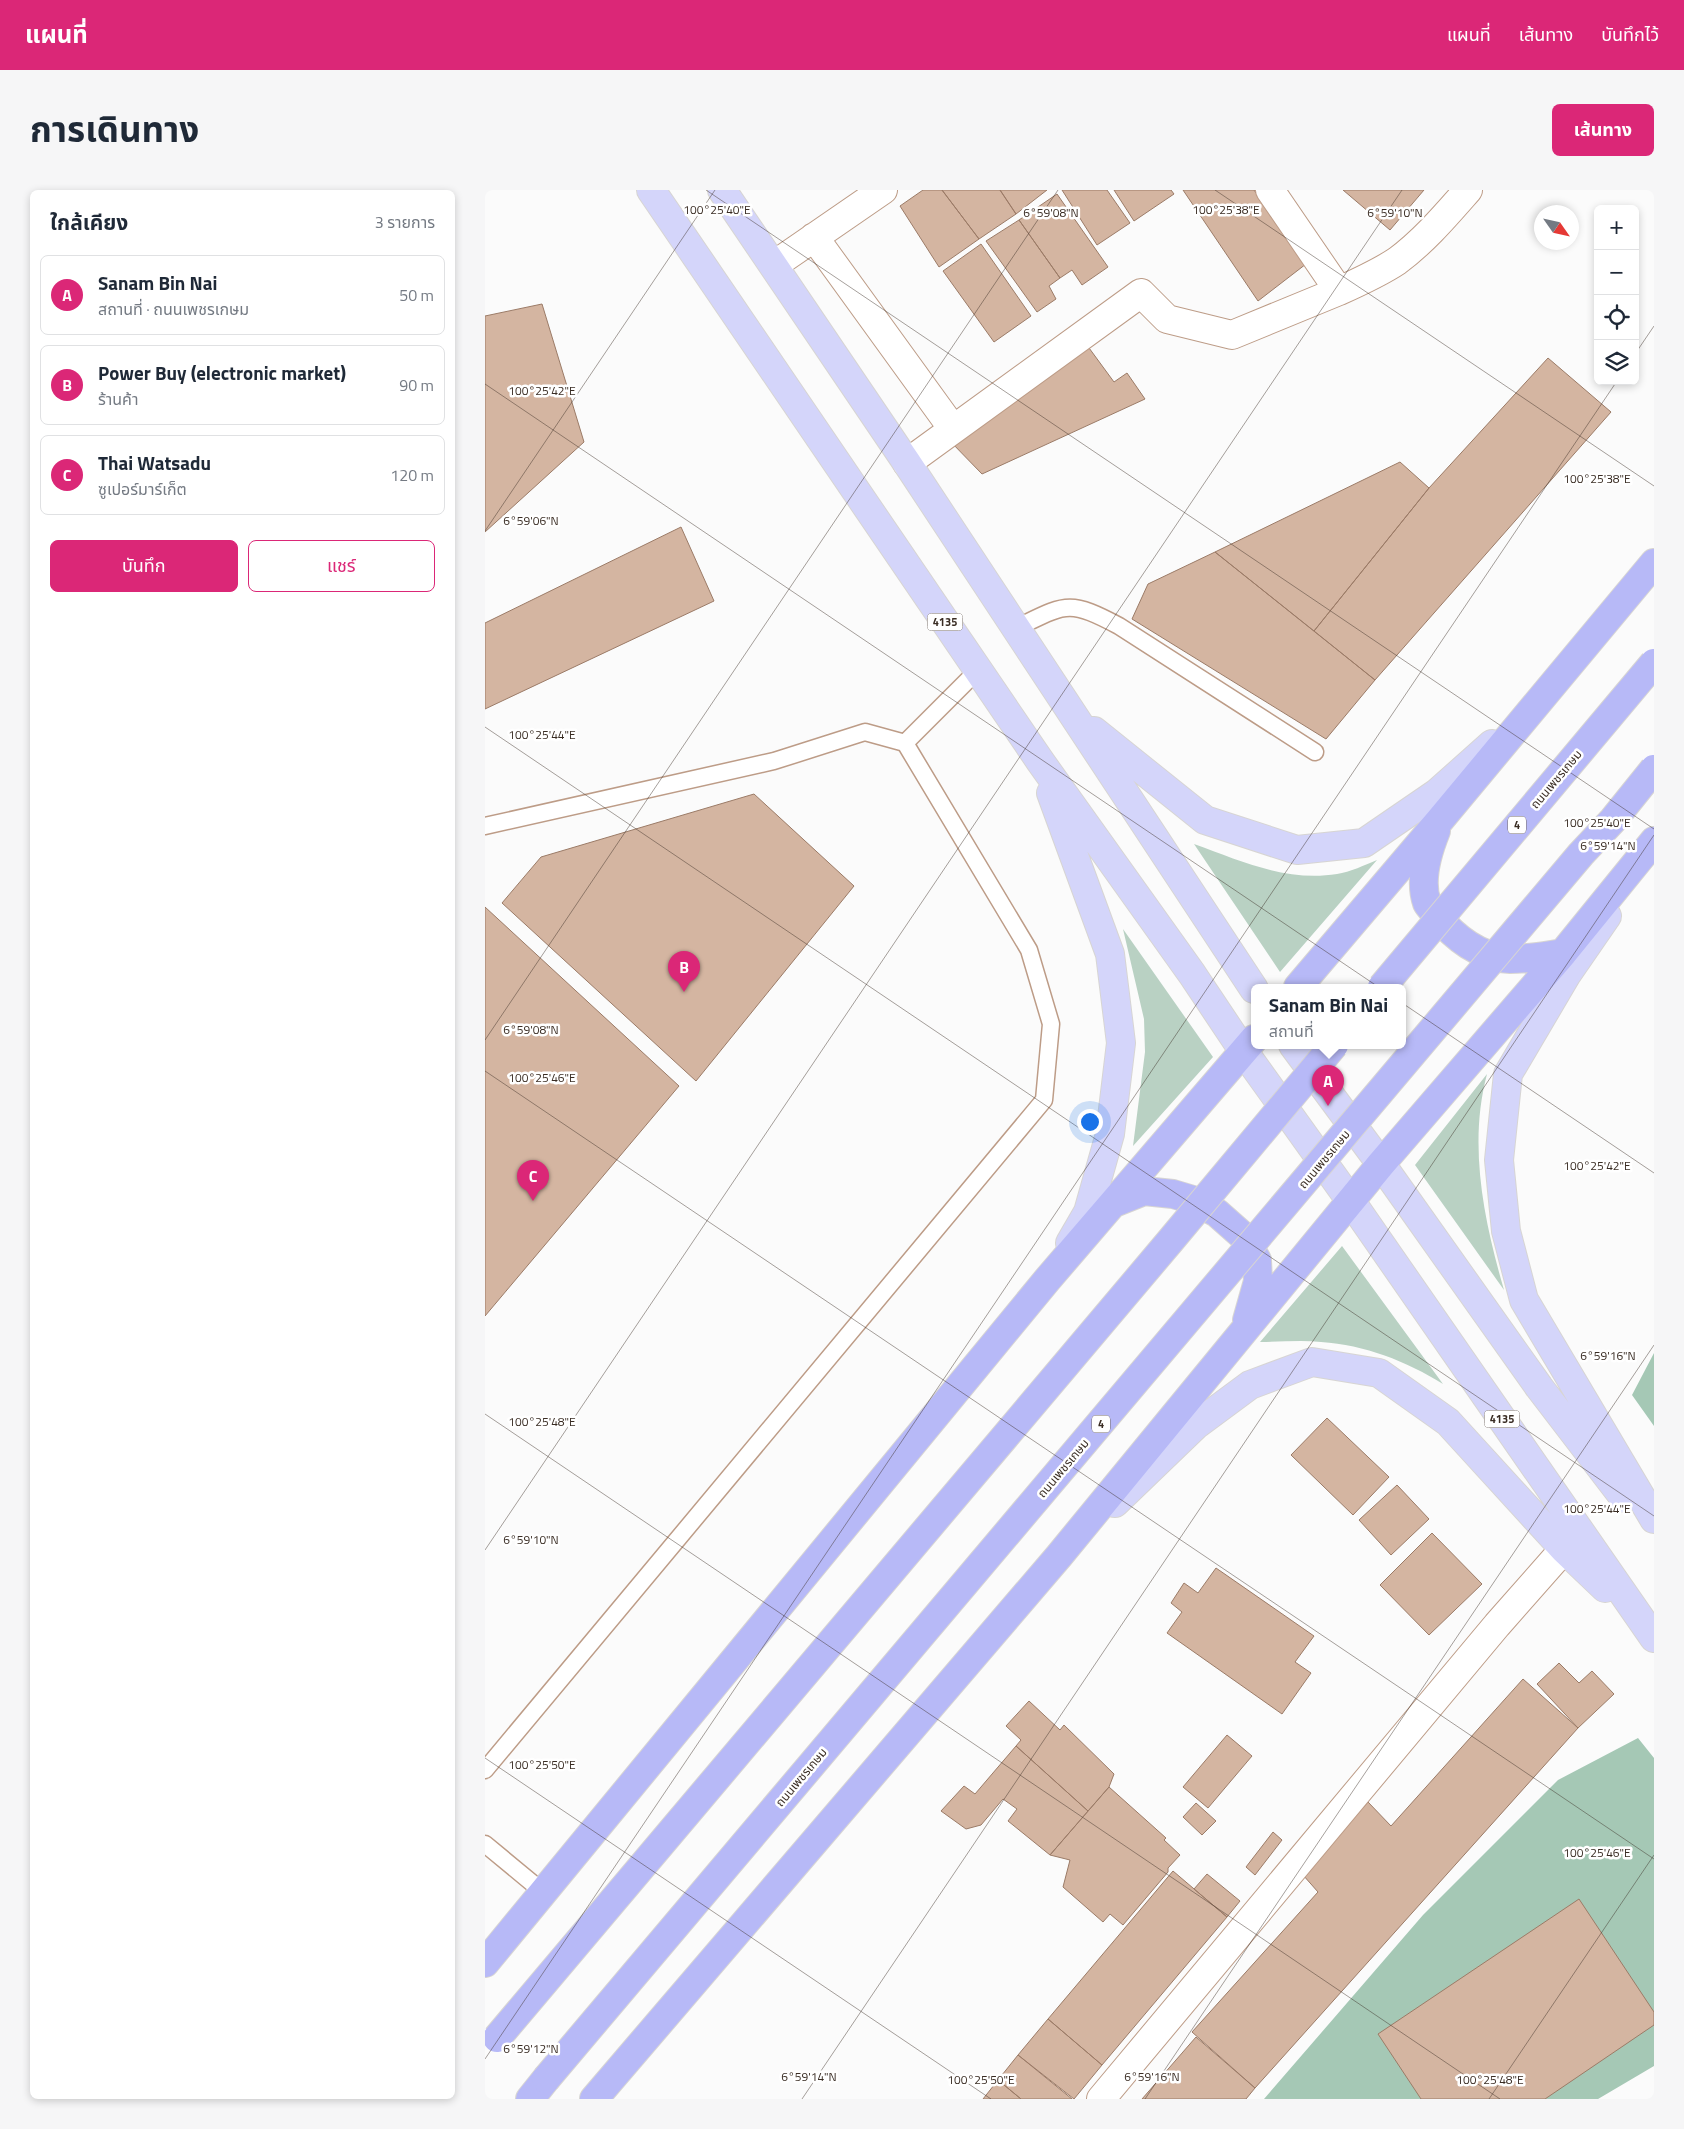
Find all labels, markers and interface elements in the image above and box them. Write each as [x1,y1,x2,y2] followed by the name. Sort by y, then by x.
[25,16,88,52] text: แผนที่
[1447,21,1491,48] text: แผนที่
[1519,21,1573,48] text: เส้นทาง
[1601,21,1659,48] text: บันทึกไว้
[30,102,199,156] text: การเดินทาง
[1552,104,1654,156] button: เส้นทาง
[683,200,751,219] text: 100°25'40"E
[1192,200,1260,219] text: 100°25'38"E
[1023,203,1079,222] text: 6°59'08"N
[1367,203,1423,222] text: 6°59'10"N
[1534,205,1579,250] north arrow
[1594,205,1639,385] map controls
[1594,205,1639,250] button: +
[50,206,128,238] text: ใกล้เคียง
[375,210,435,234] text: 3 รายการ
[1594,250,1639,295] button: −
[98,268,217,297] text: Sanam Bin Nai
[62,283,72,307] text: A
[399,283,434,307] text: 50 m
[1594,295,1639,340] button: locate
[98,297,249,321] text: สถานที่ · ถนนเพชรเกษม
[1594,340,1639,385] button: layers
[98,358,346,387] text: Power Buy (electronic market)
[62,373,72,397] text: B
[399,373,434,397] text: 90 m
[508,381,576,400] text: 100°25'42"E
[98,387,138,411] text: ร้านค้า
[98,448,211,477] text: Thai Watsadu
[63,463,71,487] text: C
[390,463,434,487] text: 120 m
[1563,469,1631,488] text: 100°25'38"E
[98,477,187,501] text: ซูเปอร์มาร์เก็ต
[503,511,559,530] text: 6°59'06"N
[50,540,238,592] button: บันทึก
[248,540,435,592] button: แชร์
[927,614,963,631] road number: 4135
[508,725,576,744] text: 100°25'44"E
[1526,745,1586,813] street label: ถนนเพชรเกษม
[1563,813,1631,832] text: 100°25'40"E
[1508,816,1526,834] road number: 4
[1580,836,1636,855] text: 6°59'14"N
[668,951,700,992] pin: B
[1251,984,1406,1049] popup
[1269,990,1388,1019] text: Sanam Bin Nai
[1269,1019,1314,1043] text: สถานที่
[503,1020,559,1039] text: 6°59'08"N
[1312,1065,1344,1106] pin: A
[508,1068,576,1087] text: 100°25'46"E
[1077,1109,1103,1135] your location
[1294,1125,1354,1193] street label: ถนนเพชรเกษม
[1563,1156,1631,1175] text: 100°25'42"E
[517,1160,549,1201] pin: C
[1580,1346,1636,1365] text: 6°59'16"N
[1485,1410,1519,1428] road number: 4135
[508,1412,576,1431] text: 100°25'48"E
[1092,1416,1110,1432] road number: 4
[1033,1434,1093,1502] street label: ถนนเพชรเกษม
[1563,1499,1631,1518] text: 100°25'44"E
[503,1530,559,1549] text: 6°59'10"N
[771,1743,831,1811] street label: ถนนเพชรเกษม
[508,1755,576,1774] text: 100°25'50"E
[1563,1843,1631,1862] text: 100°25'46"E
[503,2039,559,2058] text: 6°59'12"N
[781,2067,837,2086] text: 6°59'14"N
[1124,2067,1180,2086] text: 6°59'16"N
[947,2070,1015,2089] text: 100°25'50"E
[1456,2070,1524,2089] text: 100°25'48"E

